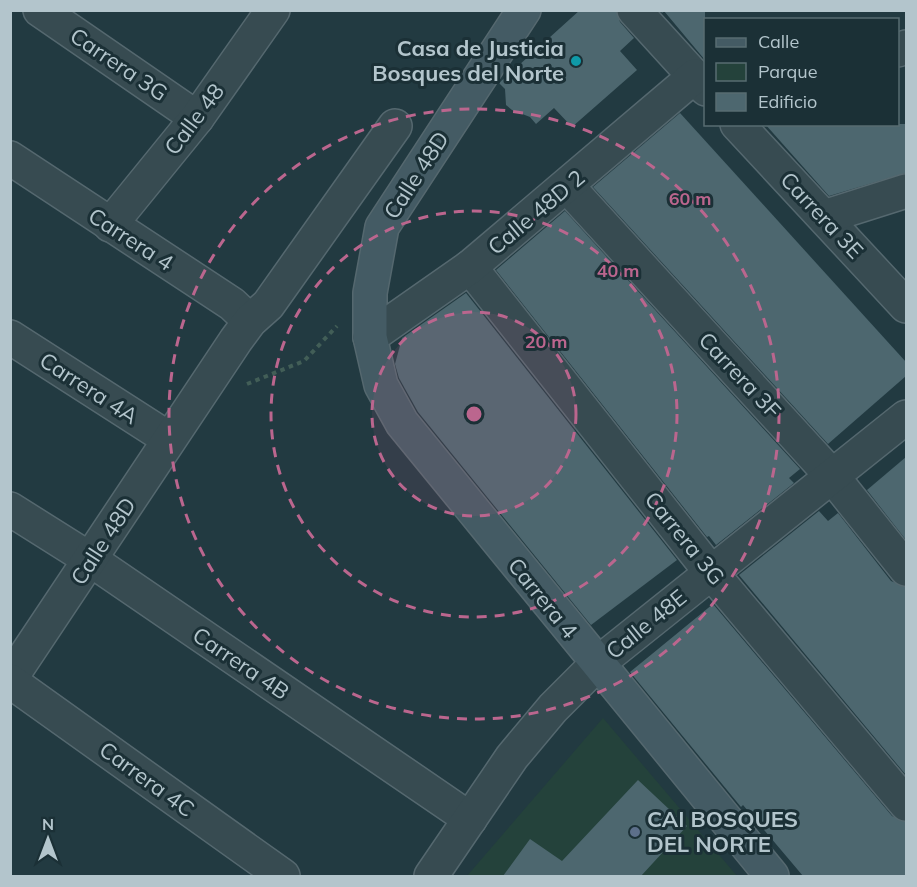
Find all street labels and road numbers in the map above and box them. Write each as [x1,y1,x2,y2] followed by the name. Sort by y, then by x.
[65,21,173,107] street label: Carrera 3G
[158,78,230,160] street label: Calle 48
[377,126,455,224] street label: Calle 48D
[482,163,590,261] street label: Calle 48D 2
[775,166,869,264] street label: Carrera 3E
[83,201,179,277] street label: Carrera 4
[693,326,787,424] street label: Carrera 3F
[34,346,144,430] street label: Carrera 4A
[639,486,731,590] street label: Carrera 3G
[64,492,142,590] street label: Calle 48D
[502,552,584,644] street label: Carrera 4
[600,583,692,665] street label: Calle 48E
[187,620,295,706] street label: Carrera 4B
[94,735,200,823] street label: Carrera 4C

